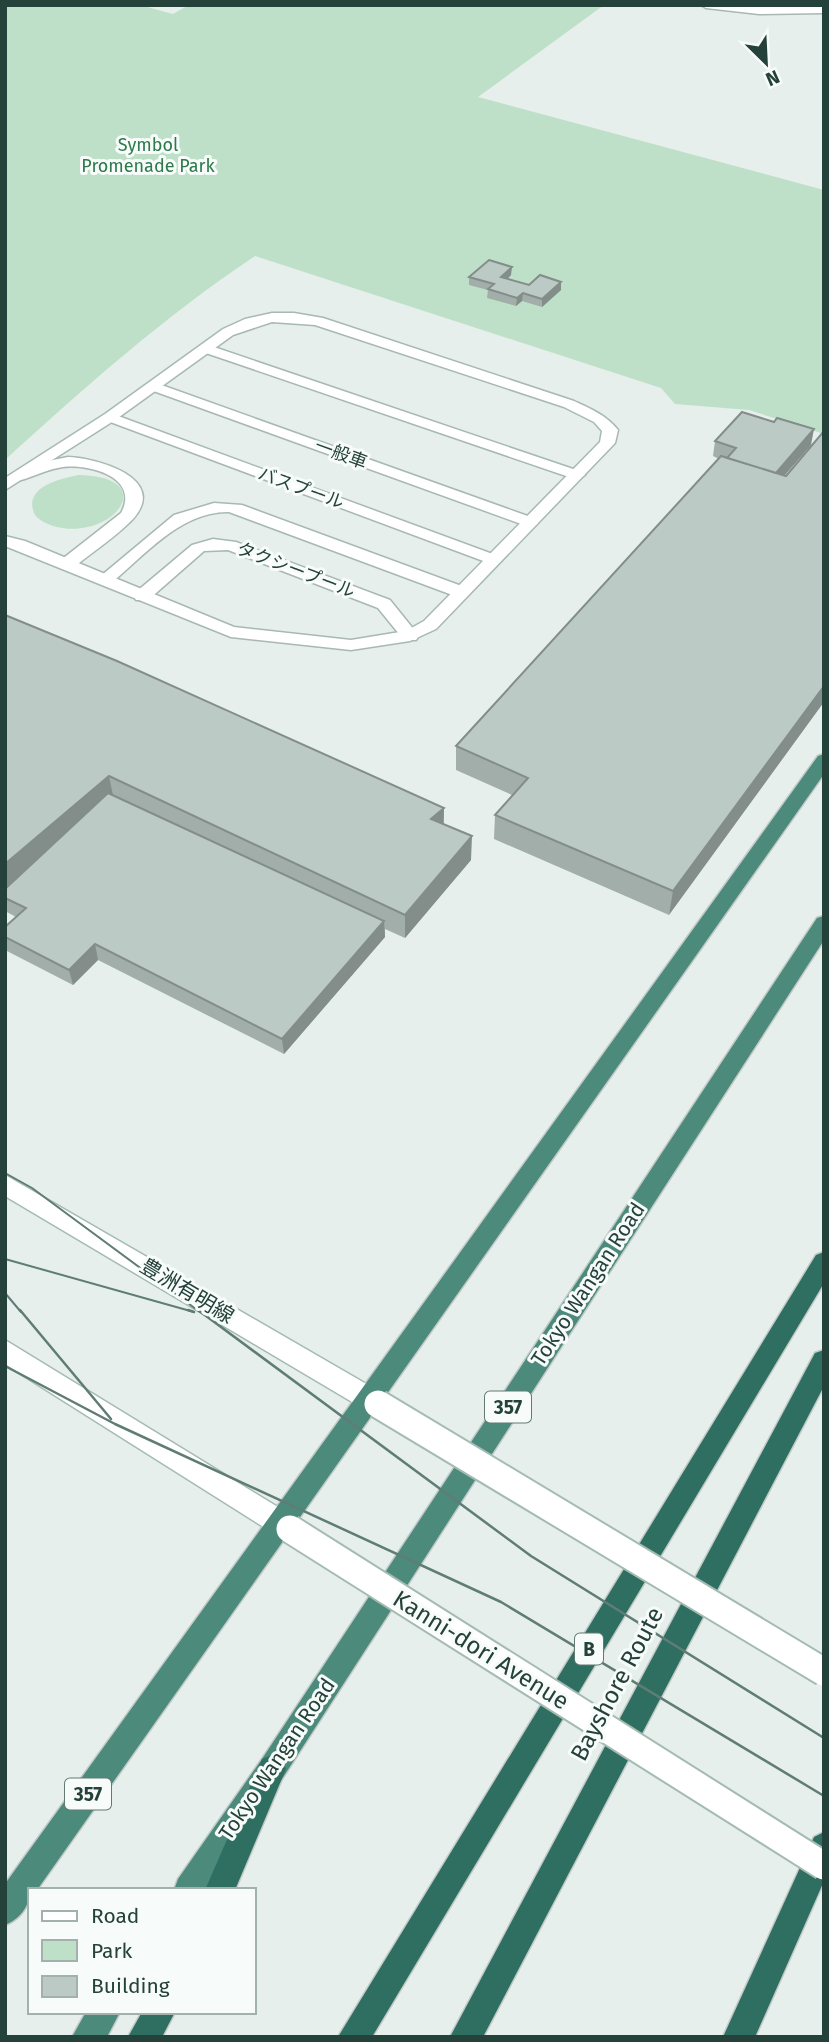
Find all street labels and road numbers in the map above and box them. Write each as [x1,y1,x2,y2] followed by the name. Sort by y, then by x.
[312,434,370,474] street label: 一般車
[255,462,347,514] street label: バスプール
[234,537,358,603] street label: タクシープール
[525,1197,651,1371] street label: Tokyo Wangan Road
[135,1253,239,1329] street label: 豊洲有明線
[485,1392,531,1422] road number: 357
[388,1585,574,1715] street label: Kanni-dori Avenue
[565,1602,669,1766] street label: Bayshore Route
[575,1634,603,1665] road number: B
[213,1673,341,1845] street label: Tokyo Wangan Road
[65,1778,111,1810] road number: 357

